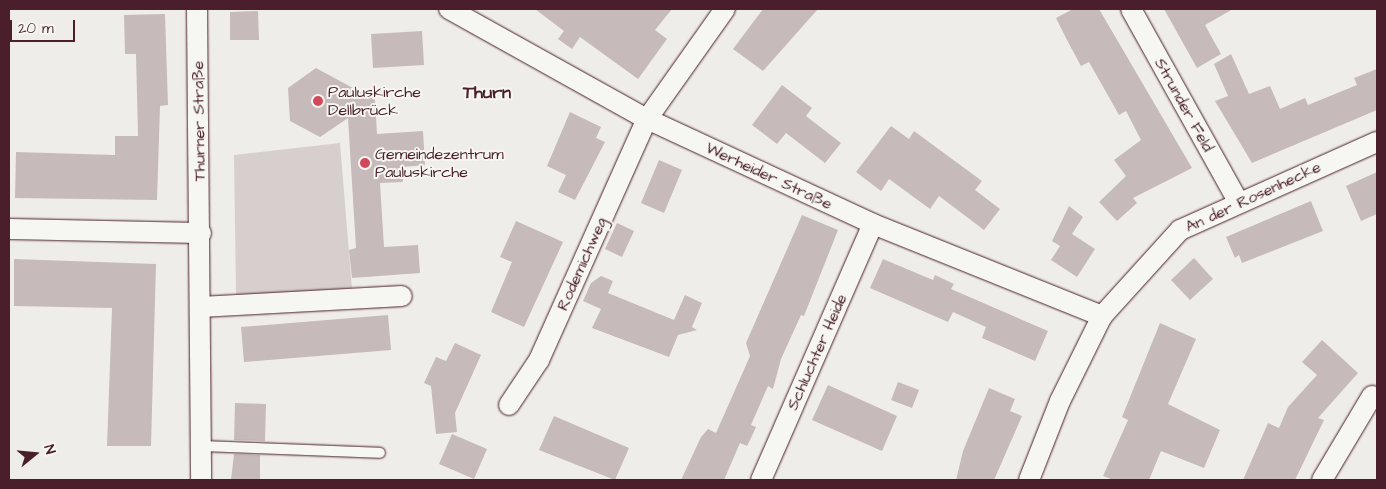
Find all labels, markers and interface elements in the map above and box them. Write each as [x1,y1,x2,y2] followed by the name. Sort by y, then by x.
[12,10,78,42] scale bar
[18,18,54,39] text: 20 m
[1150,55,1218,155] street label: Strunder Feld
[188,61,210,181] street label: Thurner Straße
[328,82,421,120] place label: Pauluskirche Dellbrück
[463,82,511,104] district label: Thurn
[312,95,324,107] marker: Pauluskirche Dellbrück
[703,138,835,214] street label: Werheider Straße
[375,144,504,182] place label: Gemeindezentrum Pauluskirche
[359,157,371,169] marker: Gemeindezentrum Pauluskirche
[1182,157,1324,237] street label: An der Rosenhecke
[553,214,611,314] street label: Rodemichweg
[783,291,851,413] street label: Schluchter Heide
[10,429,60,479] north arrow
[38,442,60,457] text: N

